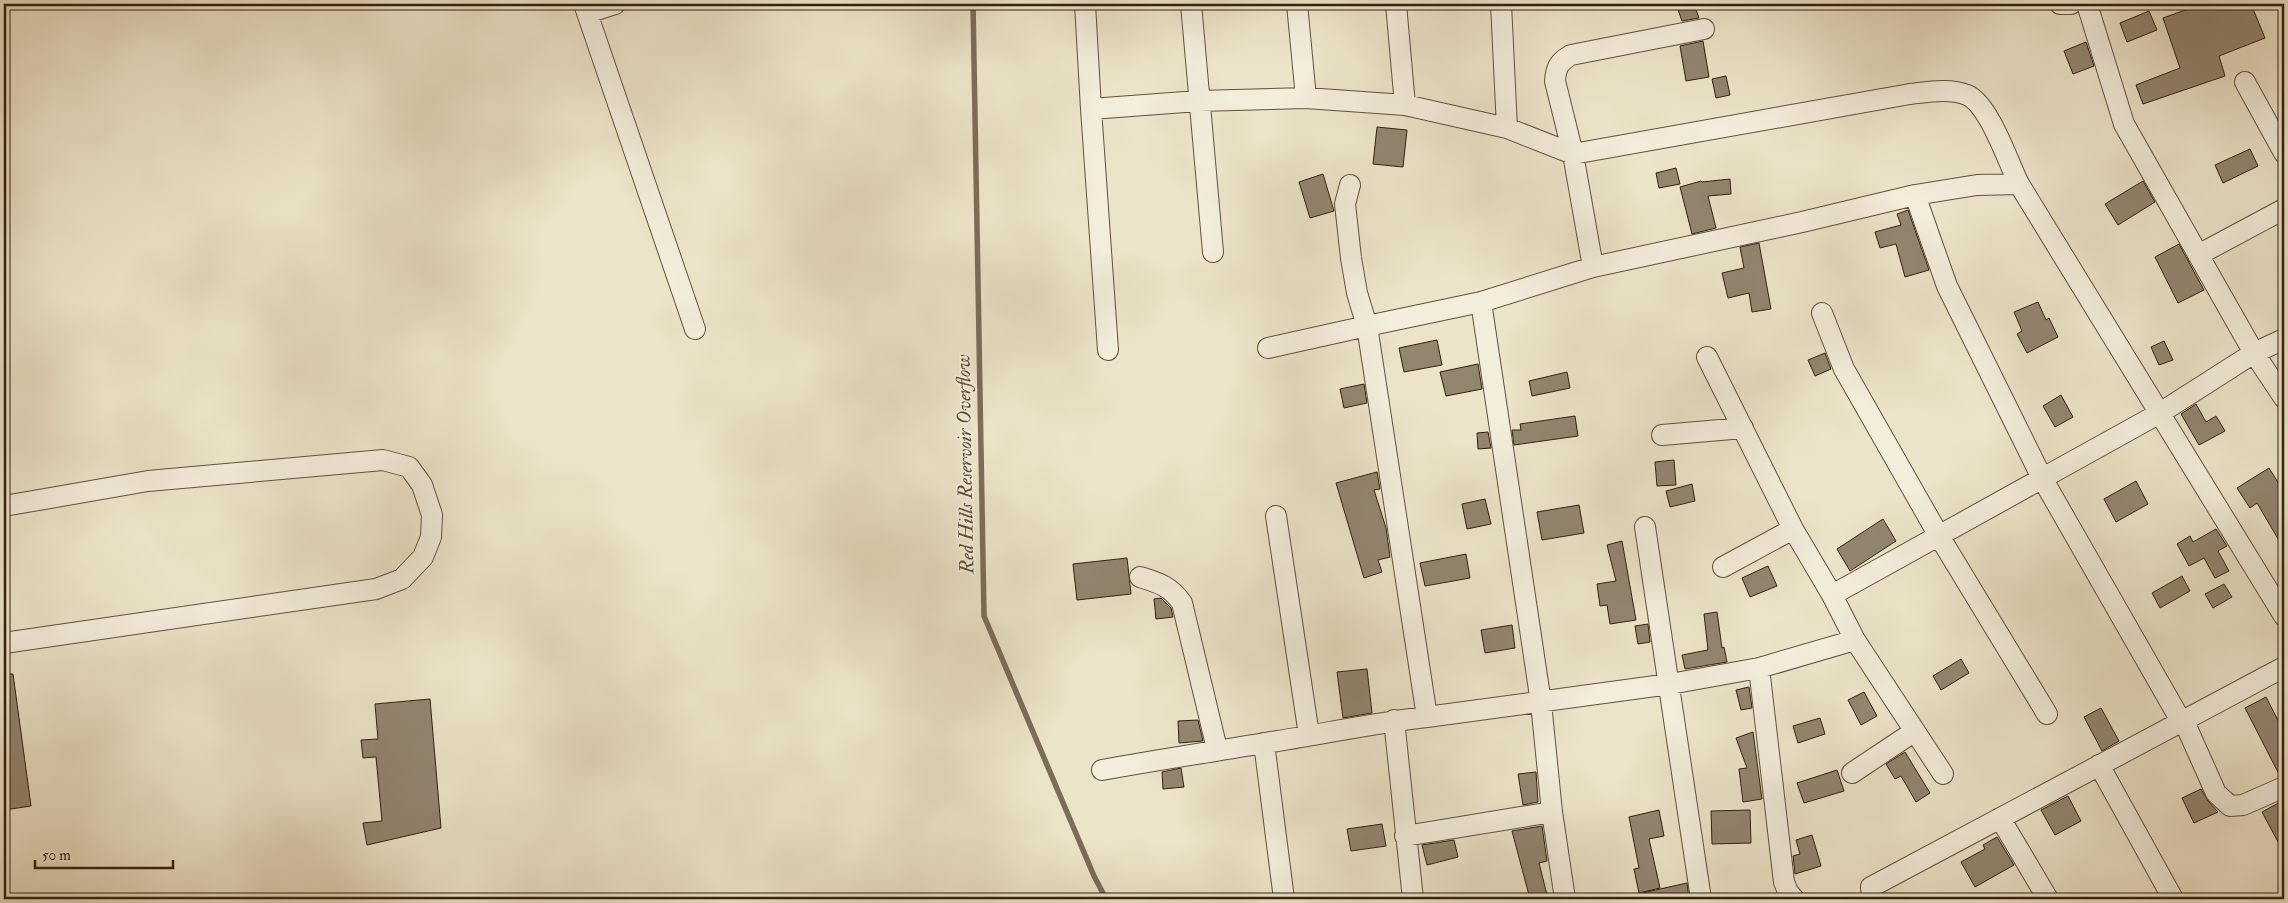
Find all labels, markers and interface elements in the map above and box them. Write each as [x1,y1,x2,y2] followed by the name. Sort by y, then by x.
[951,354,979,575] water label: Red Hills Reservoir Overflow
[35,838,172,870] scale bar
[42,846,71,865] text: 50 m

